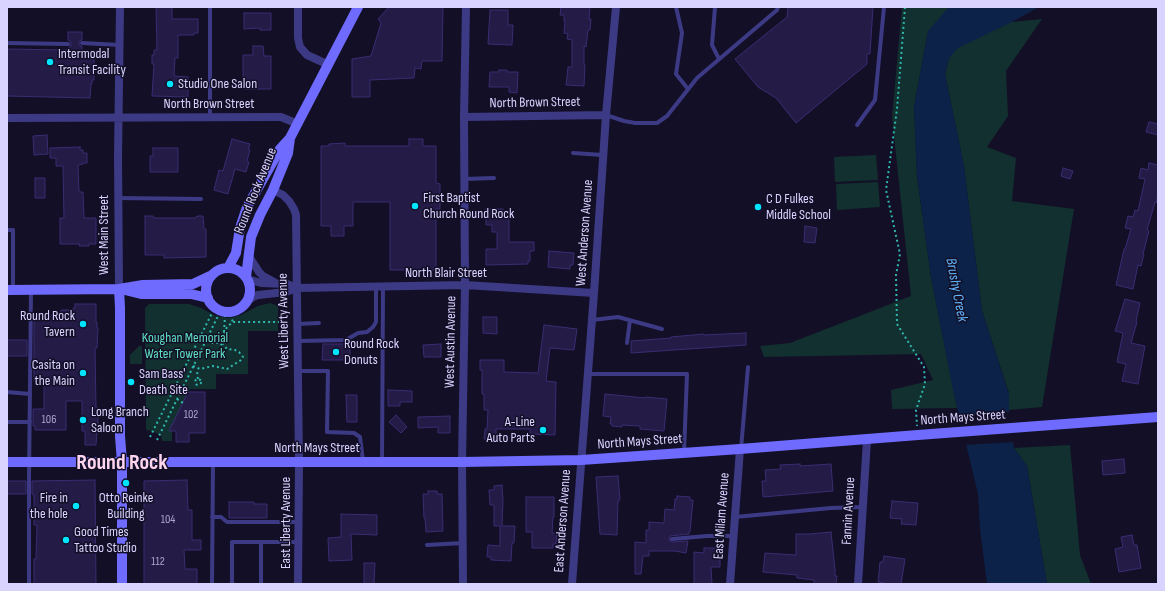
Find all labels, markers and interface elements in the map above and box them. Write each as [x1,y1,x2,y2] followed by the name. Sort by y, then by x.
[58,46,126,78] place label: Intermodal Transit Facility
[45,57,55,67] marker: Intermodal Transit Facility
[178,76,257,92] place label: Studio One Salon
[165,79,175,89] marker: Studio One Salon
[489,94,581,112] street label: North Brown Street
[163,96,255,112] street label: North Brown Street
[231,145,281,237] street label: Round Rock Avenue
[573,179,597,287] street label: West Anderson Avenue
[423,190,514,222] place label: First Baptist Church Round Rock
[766,191,831,224] place label: C D Fulkes Middle School
[96,195,112,275] street label: West Main Street
[410,201,420,211] marker: First Baptist Church Round Rock
[753,202,763,212] marker: C D Fulkes Middle School
[941,256,971,324] water label: Brushy Creek
[405,265,487,281] street label: North Blair Street
[275,273,293,369] street label: West Liberty Avenue
[442,296,460,388] street label: West Austin Avenue
[20,308,75,340] place label: Round Rock Tavern
[78,319,88,329] marker: Round Rock Tavern
[142,330,228,362] park label: Koughan Memorial Water Tower Park
[344,336,399,368] place label: Round Rock Donuts
[331,347,341,357] marker: Round Rock Donuts
[32,357,75,390] place label: Casita on the Main
[139,366,188,398] place label: Sam Bass' Death Site
[78,368,88,378] marker: Casita on the Main
[126,377,136,387] marker: Sam Bass' Death Site
[91,404,149,436] place label: Long Branch Saloon
[920,407,1006,429] street label: North Mays Street
[184,408,198,422] house number: 102
[42,413,56,427] house number: 106
[486,414,535,446] place label: A-Line Auto Parts
[78,415,88,425] marker: Long Branch Saloon
[538,425,548,435] marker: A-Line Auto Parts
[597,431,683,453] street label: North Mays Street
[274,440,360,456] street label: North Mays Street
[76,450,168,476] district label: Round Rock
[551,469,575,573] street label: East Anderson Avenue
[711,472,733,560] street label: East Milam Avenue
[278,477,294,569] street label: East Liberty Avenue
[839,477,859,545] street label: Fannin Avenue
[121,478,131,488] marker: Otto Reinke Building
[30,490,68,522] place label: Fire in the hole
[99,490,153,522] place label: Otto Reinke Building
[71,501,81,511] marker: Fire in the hole
[161,513,175,527] house number: 104
[74,524,137,556] place label: Good Times Tattoo Studio
[61,535,71,545] marker: Good Times Tattoo Studio
[151,555,165,569] house number: 112

